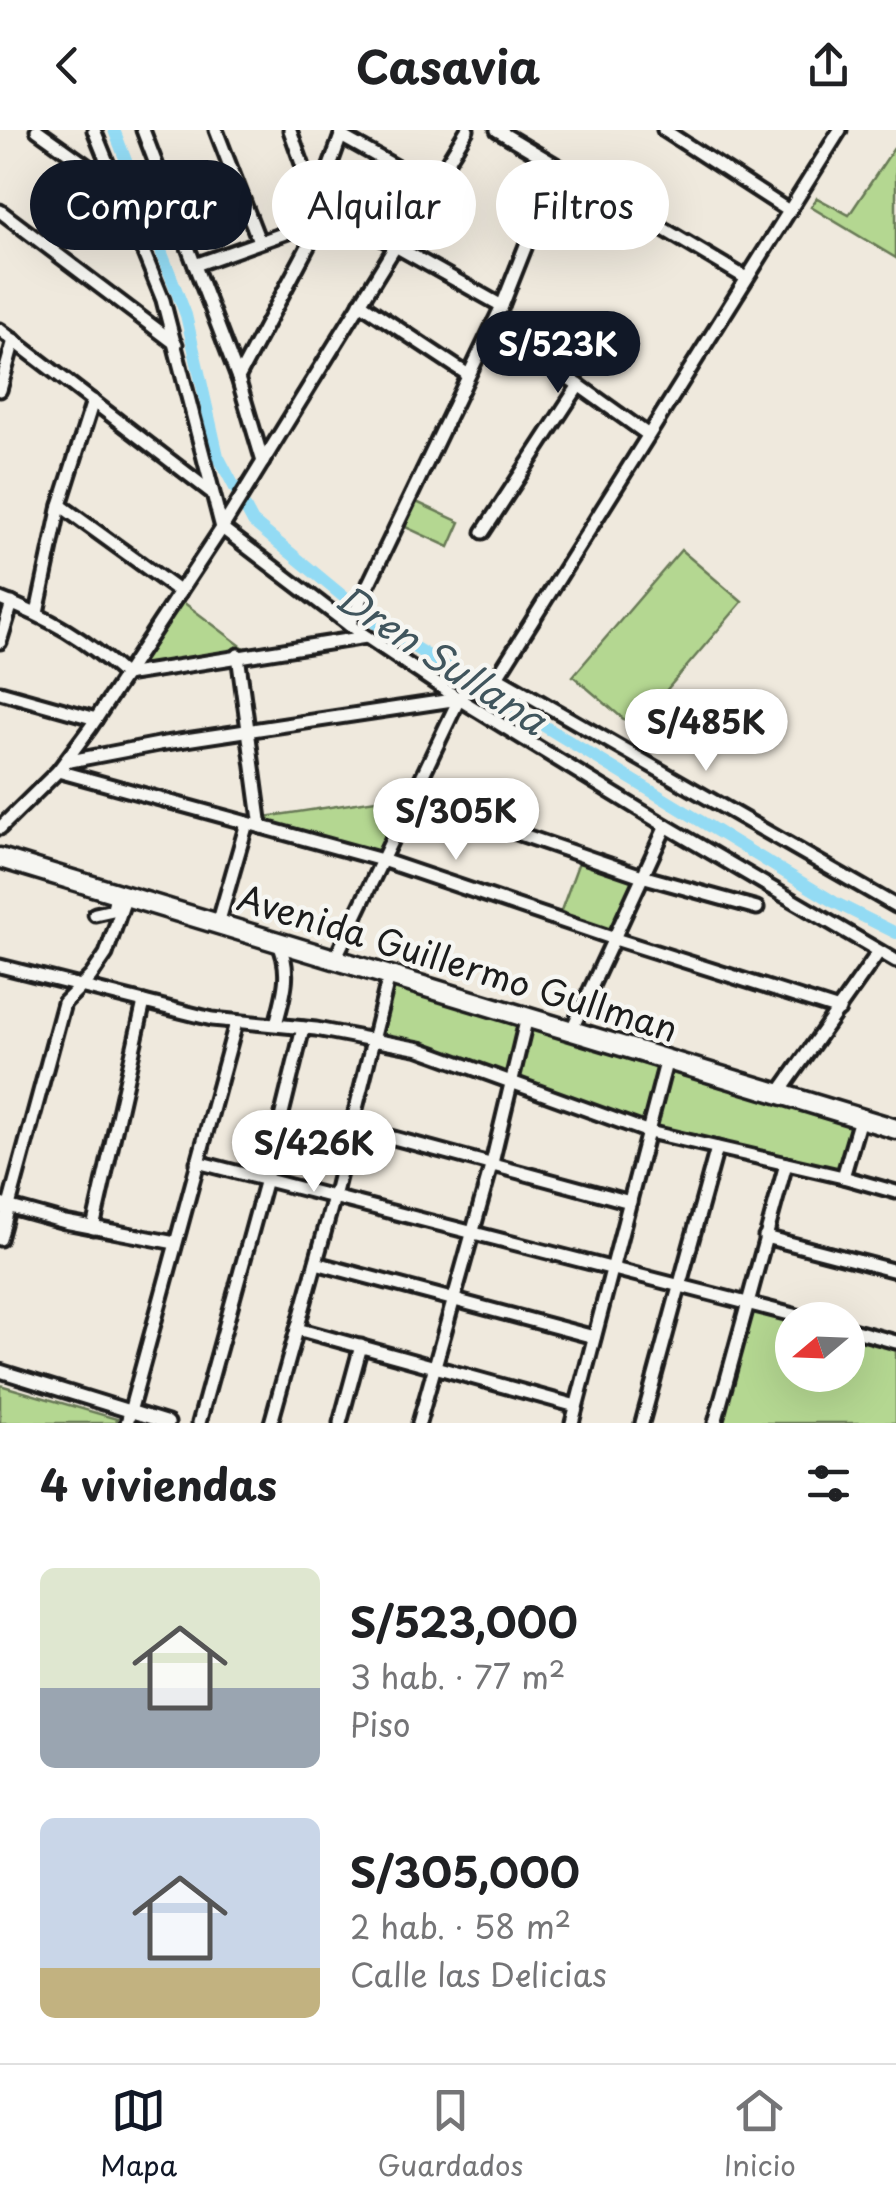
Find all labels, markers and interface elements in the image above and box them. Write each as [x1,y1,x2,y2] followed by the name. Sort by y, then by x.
[356,31,540,99] text: Casavia
[40,38,95,93] icon: back
[801,38,856,93] icon: share
[30,160,252,250] chip: Comprar
[272,160,476,250] chip: Alquilar
[496,160,669,250] chip: Filtros
[477,311,639,396] pin: S/523K
[498,319,618,367] text: S/523K
[326,569,559,748] water label: Dren Sullana
[625,689,787,774] pin: S/485K
[647,697,765,745] text: S/485K
[375,778,537,863] pin: S/305K
[395,786,517,834] text: S/305K
[231,870,685,1054] street label: Avenida Guillermo Gullman
[233,1110,395,1195] pin: S/426K
[254,1118,374,1166] text: S/426K
[775,1302,865,1392] north arrow
[775,1302,865,1392] map controls
[40,1452,277,1515] text: 4 viviendas
[801,1456,856,1511] icon: filters
[350,1589,578,1652] text: S/523,000
[120,1608,240,1728] icon: home
[350,1652,565,1700] text: 3 hab. · 77 m²
[350,1700,411,1748] text: Piso
[350,1839,580,1902] text: S/305,000
[120,1858,240,1978] icon: home
[350,1902,571,1950] text: 2 hab. · 58 m²
[350,1950,607,1998] text: Calle las Delicias
[100,2083,177,2186] tab: Mapa
[378,2083,523,2186] tab: Guardados
[724,2083,796,2186] tab: Inicio

